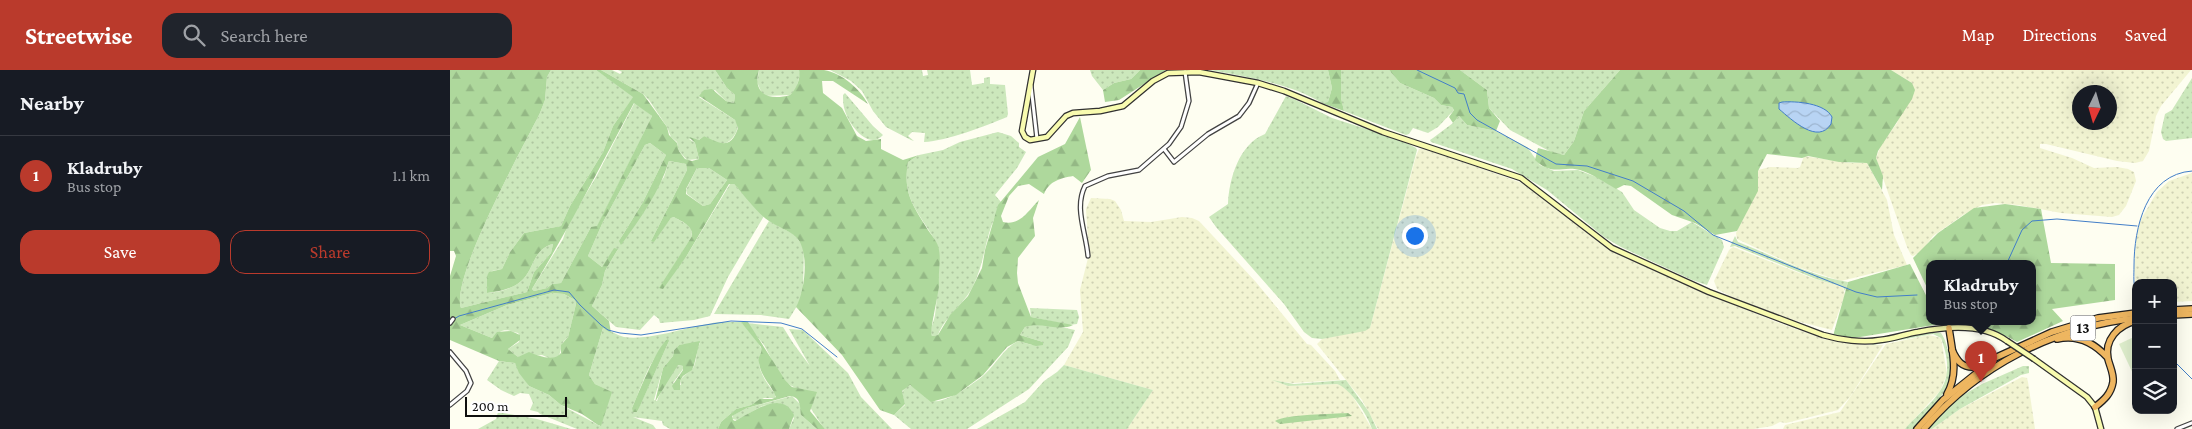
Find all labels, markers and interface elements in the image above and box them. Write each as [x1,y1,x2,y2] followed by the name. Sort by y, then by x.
[162,13,512,58] search box
[180,21,208,49] icon: search
[25,22,132,49] text: Streetwise
[220,25,308,46] text: Search here
[1962,25,1994,45] text: Map
[2022,25,2097,45] text: Directions
[2125,25,2167,45] text: Saved
[2072,85,2117,130] north arrow
[20,91,84,115] text: Nearby
[67,157,142,178] text: Kladruby
[33,167,39,184] text: 1
[392,167,430,184] text: 1.1 km
[67,178,121,195] text: Bus stop
[1402,223,1428,249] your location
[20,230,220,274] button: Save
[230,230,430,274] button: Share
[1926,260,2036,325] popup
[1943,274,2019,295] text: Kladruby
[2132,279,2177,414] map controls
[2132,279,2177,324] button: +
[1943,295,1998,312] text: Bus stop
[2070,316,2096,340] road number: 13
[2132,324,2177,369] button: −
[1965,341,1997,382] pin: 1
[2132,369,2177,414] button: layers
[465,394,568,417] scale bar
[472,398,508,414] text: 200 m

